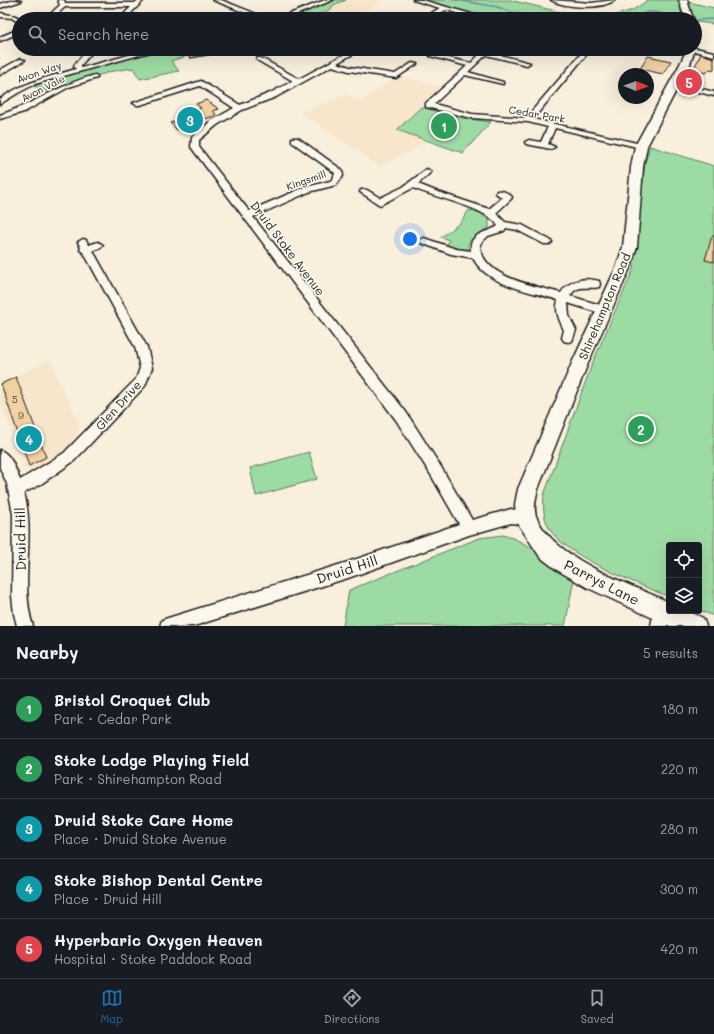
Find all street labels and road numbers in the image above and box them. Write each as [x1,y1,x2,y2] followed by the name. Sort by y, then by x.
[15,58,63,86] street label: Avon Way
[19,71,67,105] street label: Avon Vale
[508,102,566,126] street label: Cedar Park
[284,167,328,193] street label: Kingsmill
[247,198,329,298] street label: Druid Stoke Avenue
[574,250,634,362] street label: Shirehampton Road
[91,377,145,433] street label: Glen Drive
[10,507,30,571] street label: Druid Hill
[314,550,380,588] street label: Druid Hill
[561,555,643,609] street label: Parrys Lane

